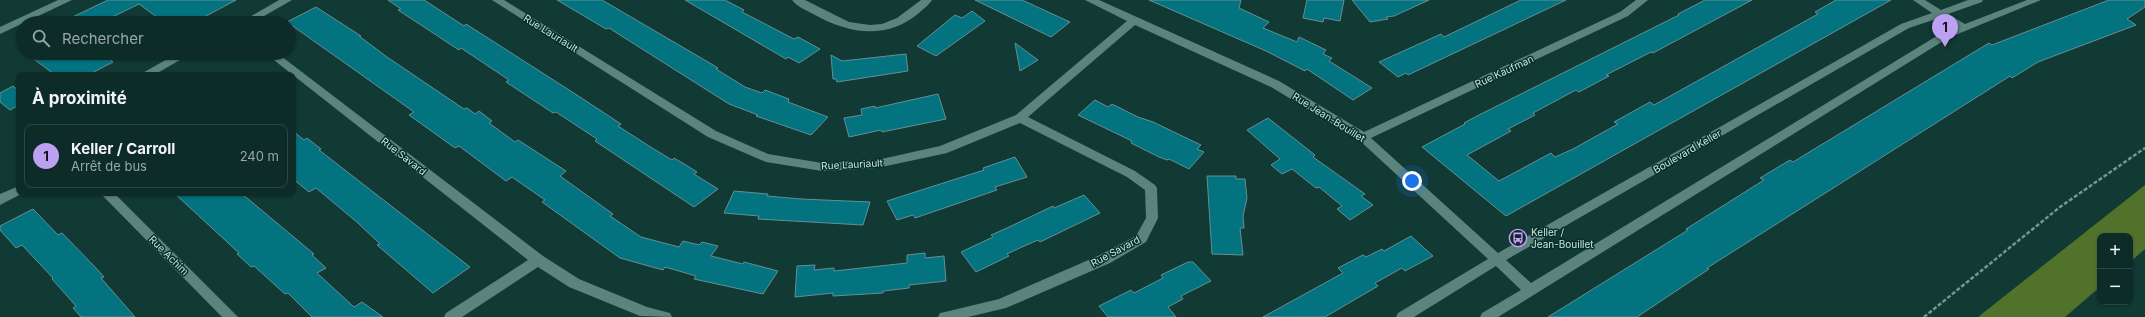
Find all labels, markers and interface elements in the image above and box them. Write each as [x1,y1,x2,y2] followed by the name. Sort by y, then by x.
[522,12,581,55] street label: Rue Lauriault
[1932,14,1958,47] pin: 1
[16,16,296,60] search box
[30,27,52,49] icon: search
[62,29,144,48] text: Rechercher
[1473,52,1535,90] street label: Rue Kaufman
[32,88,127,108] text: À proximité
[1290,90,1368,145] street label: Rue Jean-Bouillet
[1651,126,1723,175] street label: Boulevard Keller
[379,135,429,177] street label: Rue Savard
[71,139,175,158] text: Keller / Carroll
[43,148,49,164] text: 1
[240,148,279,164] text: 240 m
[821,156,884,172] street label: Rue Lauriault
[71,158,147,174] text: Arrêt de bus
[1402,171,1422,191] your location
[1531,226,1594,250] place label: Keller / Jean-Bouillet
[1508,228,1528,248] bus stop icon: Keller / Jean-Bouillet
[147,233,191,277] street label: Rue Achim
[1088,233,1142,269] street label: Rue Savard
[2097,233,2133,305] map controls
[2097,233,2133,269] button: +
[2097,269,2133,305] button: −

